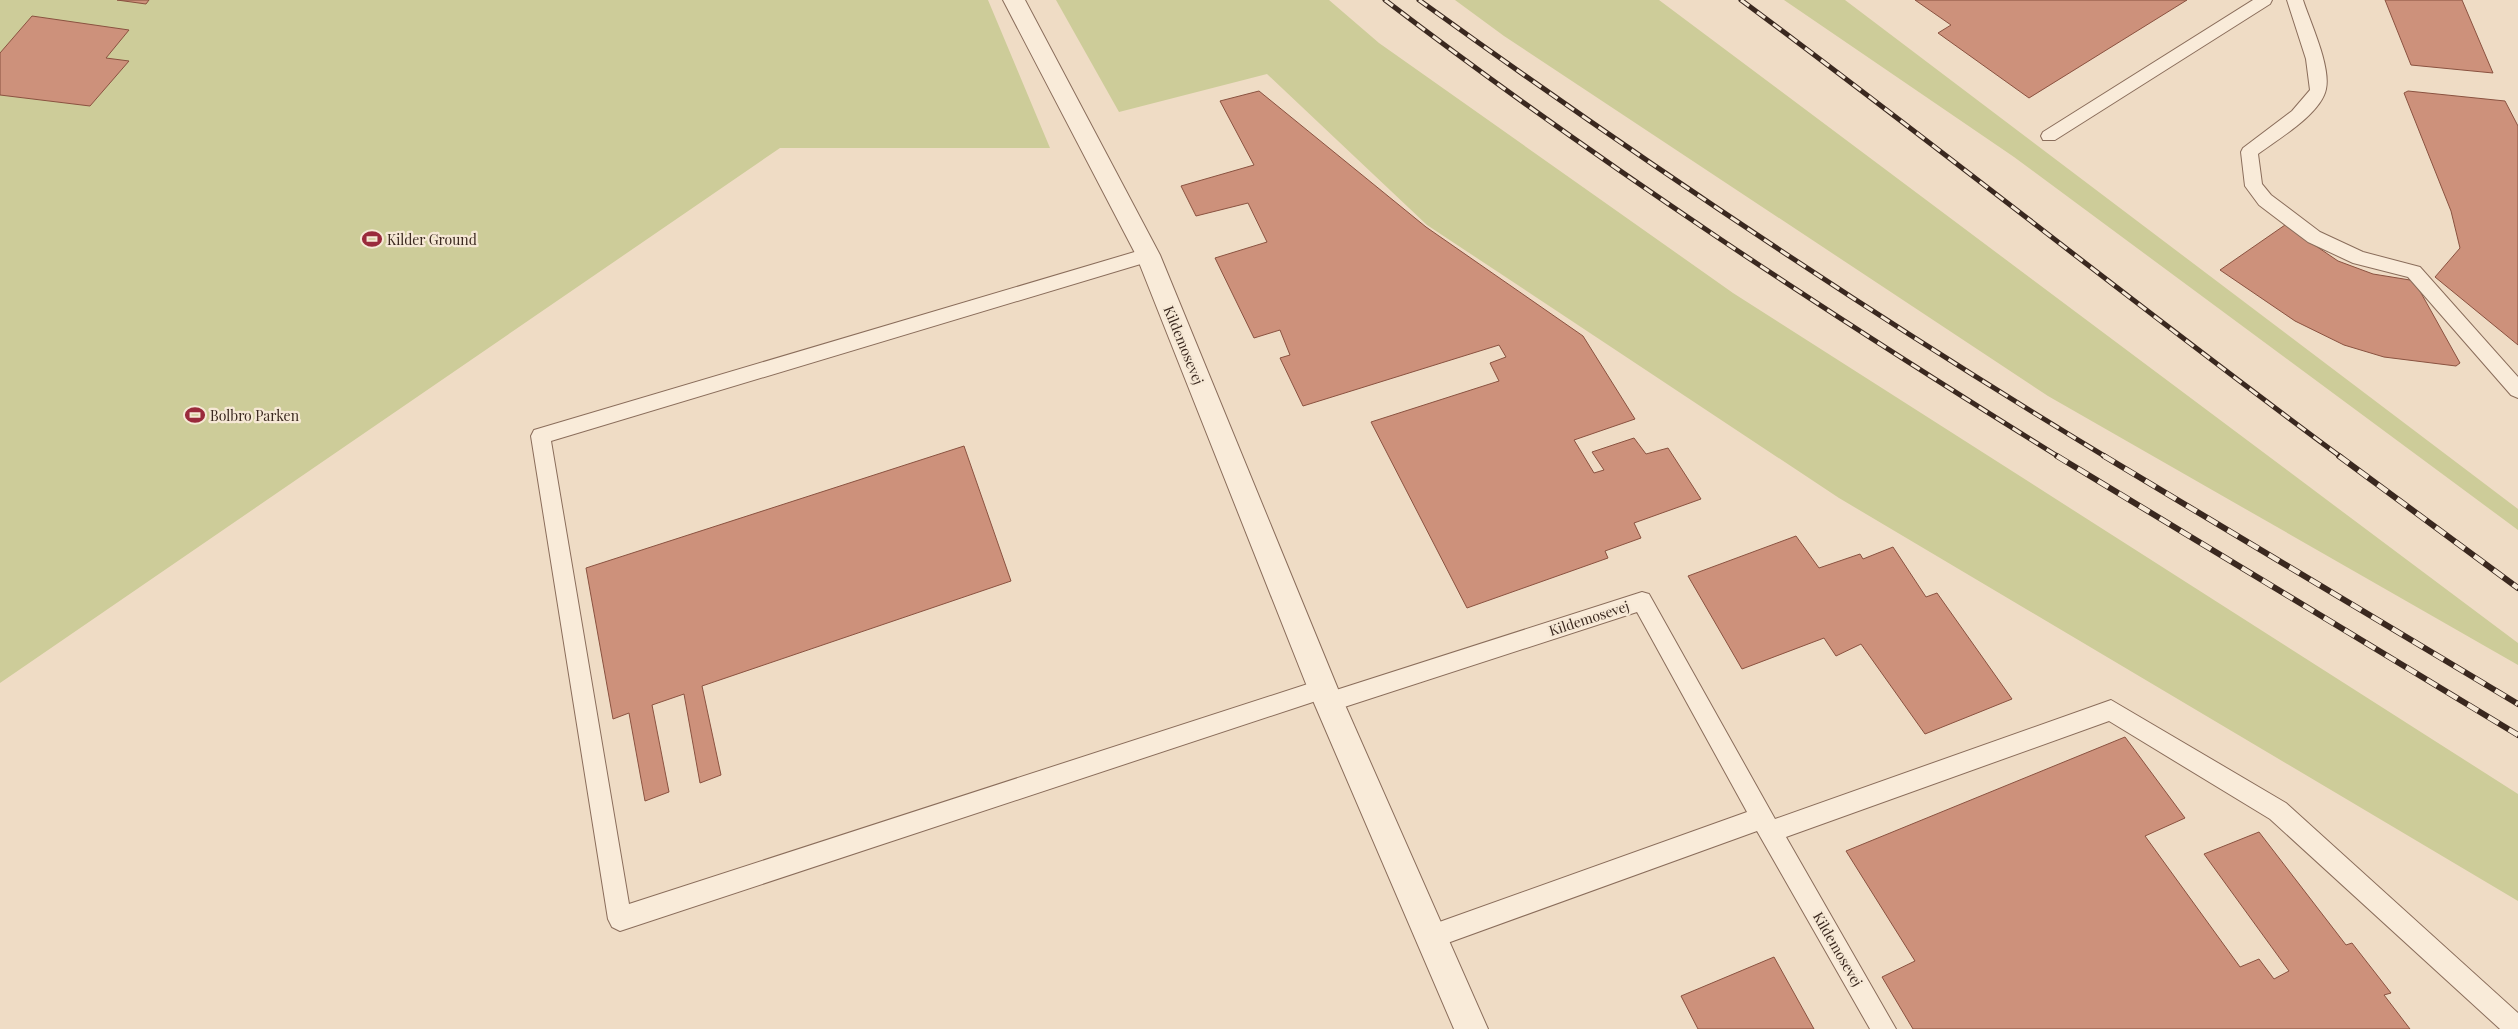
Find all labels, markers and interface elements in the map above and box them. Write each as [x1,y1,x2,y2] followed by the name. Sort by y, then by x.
[361,228,383,250] sports icon: Kilder Ground
[387,230,477,249] place label: Kilder Ground
[1160,303,1208,387] street label: Kildemosevej
[184,404,206,426] sports icon: Bolbro Parken
[210,406,300,425] place label: Bolbro Parken
[1546,596,1632,640] street label: Kildemosevej
[1809,908,1867,990] street label: Kildemosevej

